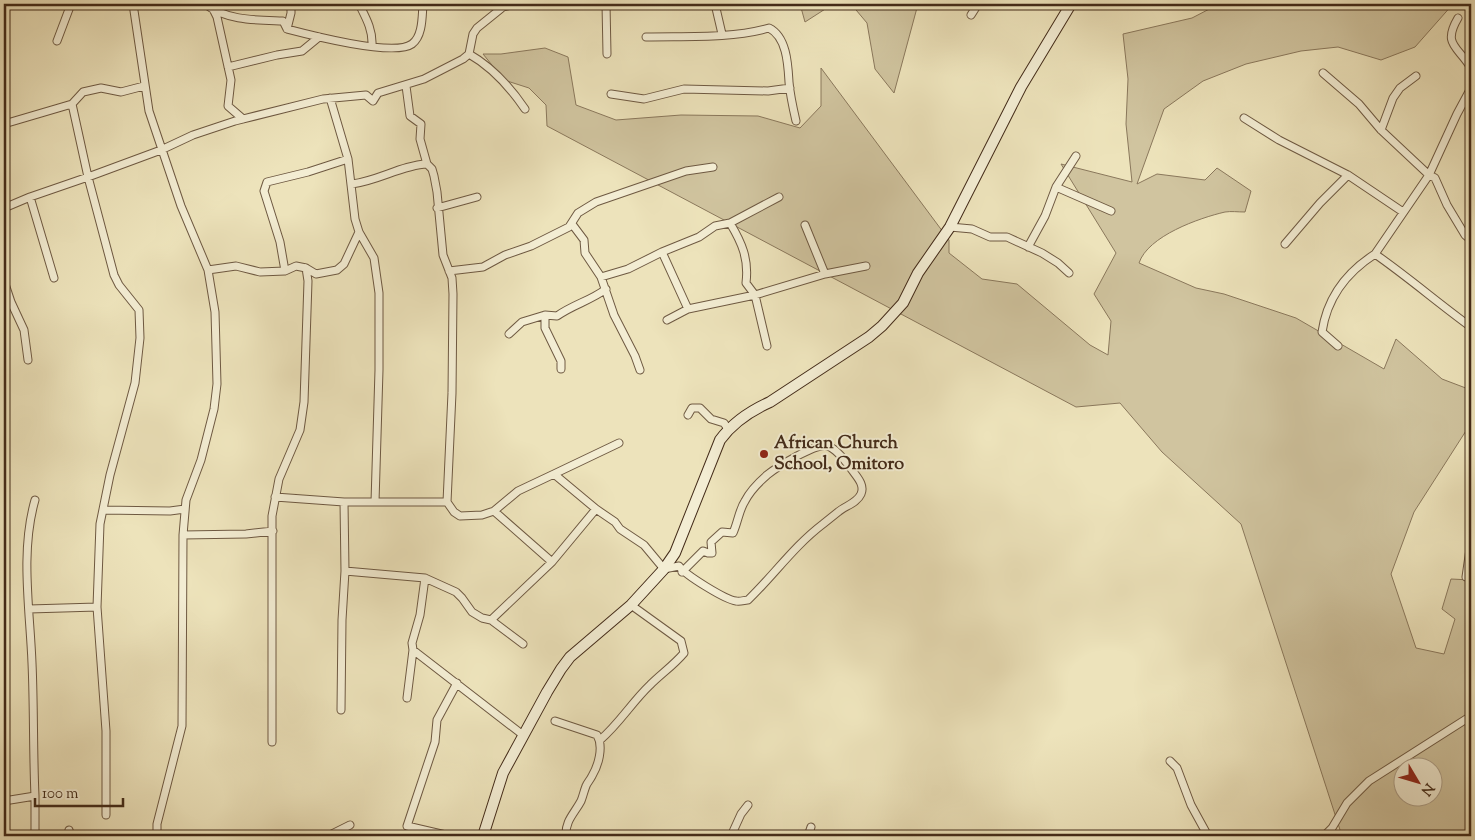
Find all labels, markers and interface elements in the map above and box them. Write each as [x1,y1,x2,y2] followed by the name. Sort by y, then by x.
[774,431,904,478] place label: African Church School, Omitoro
[758,448,770,460] marker: African Church School, Omitoro
[1392,758,1442,808] north arrow
[35,775,122,807] scale bar
[1415,778,1438,799] text: N
[42,784,79,805] text: 100 m

